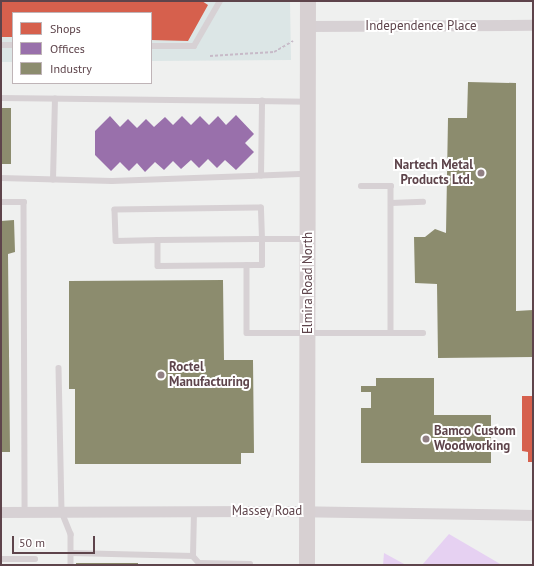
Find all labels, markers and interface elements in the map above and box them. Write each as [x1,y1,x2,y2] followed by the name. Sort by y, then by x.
[12,12,152,84] legend
[365,18,477,34] street label: Independence Place
[50,21,81,36] text: Shops
[50,41,85,56] text: Offices
[50,61,92,76] text: Industry
[394,158,473,189] place label: Nartech Metal Products Ltd.
[476,168,486,178] marker: Nartech Metal Products Ltd.
[300,232,316,334] street label: Elmira Road North
[169,360,250,391] place label: Roctel Manufacturing
[156,370,166,380] marker: Roctel Manufacturing
[434,424,516,455] place label: Bamco Custom Woodworking
[421,434,431,444] marker: Bamco Custom Woodworking
[231,503,303,519] street label: Massey Road
[14,528,97,554] scale bar
[19,535,45,550] text: 50 m

